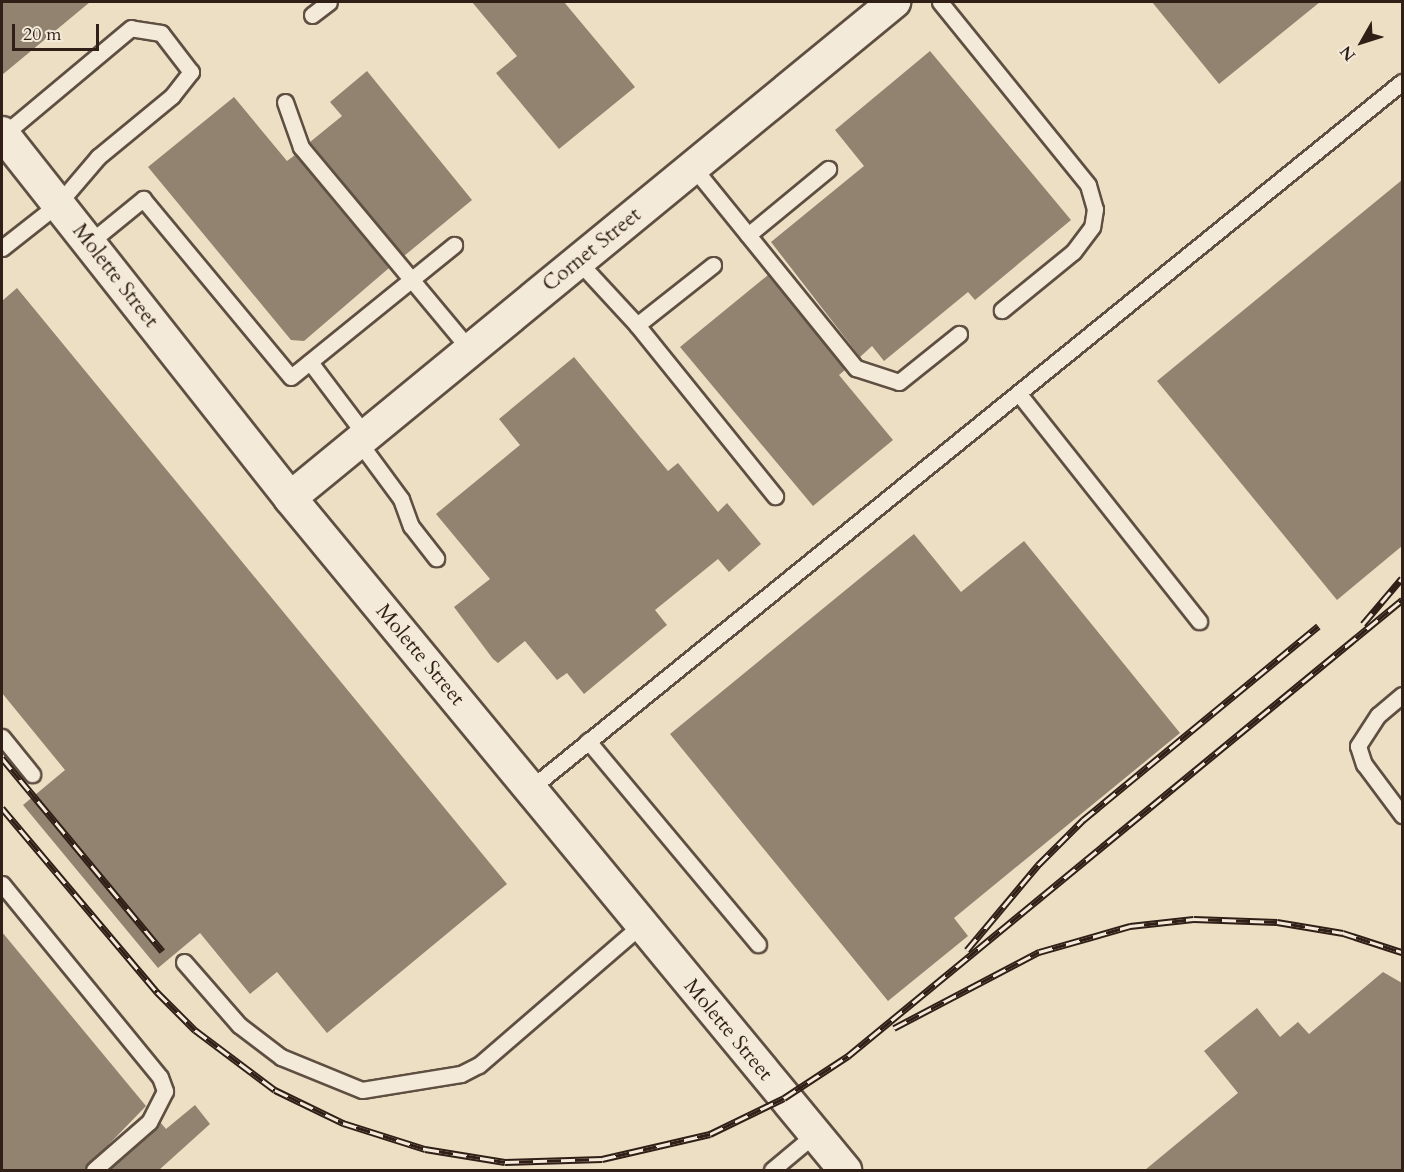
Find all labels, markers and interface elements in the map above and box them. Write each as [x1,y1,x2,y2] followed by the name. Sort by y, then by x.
[15,12,102,50] scale bar
[1332,12,1392,72] north arrow
[23,22,62,47] text: 20 m
[1335,41,1361,66] text: N
[538,203,646,297] street label: Cornet Street
[67,219,163,333] street label: Molette Street
[370,599,470,711] street label: Molette Street
[678,974,778,1086] street label: Molette Street

